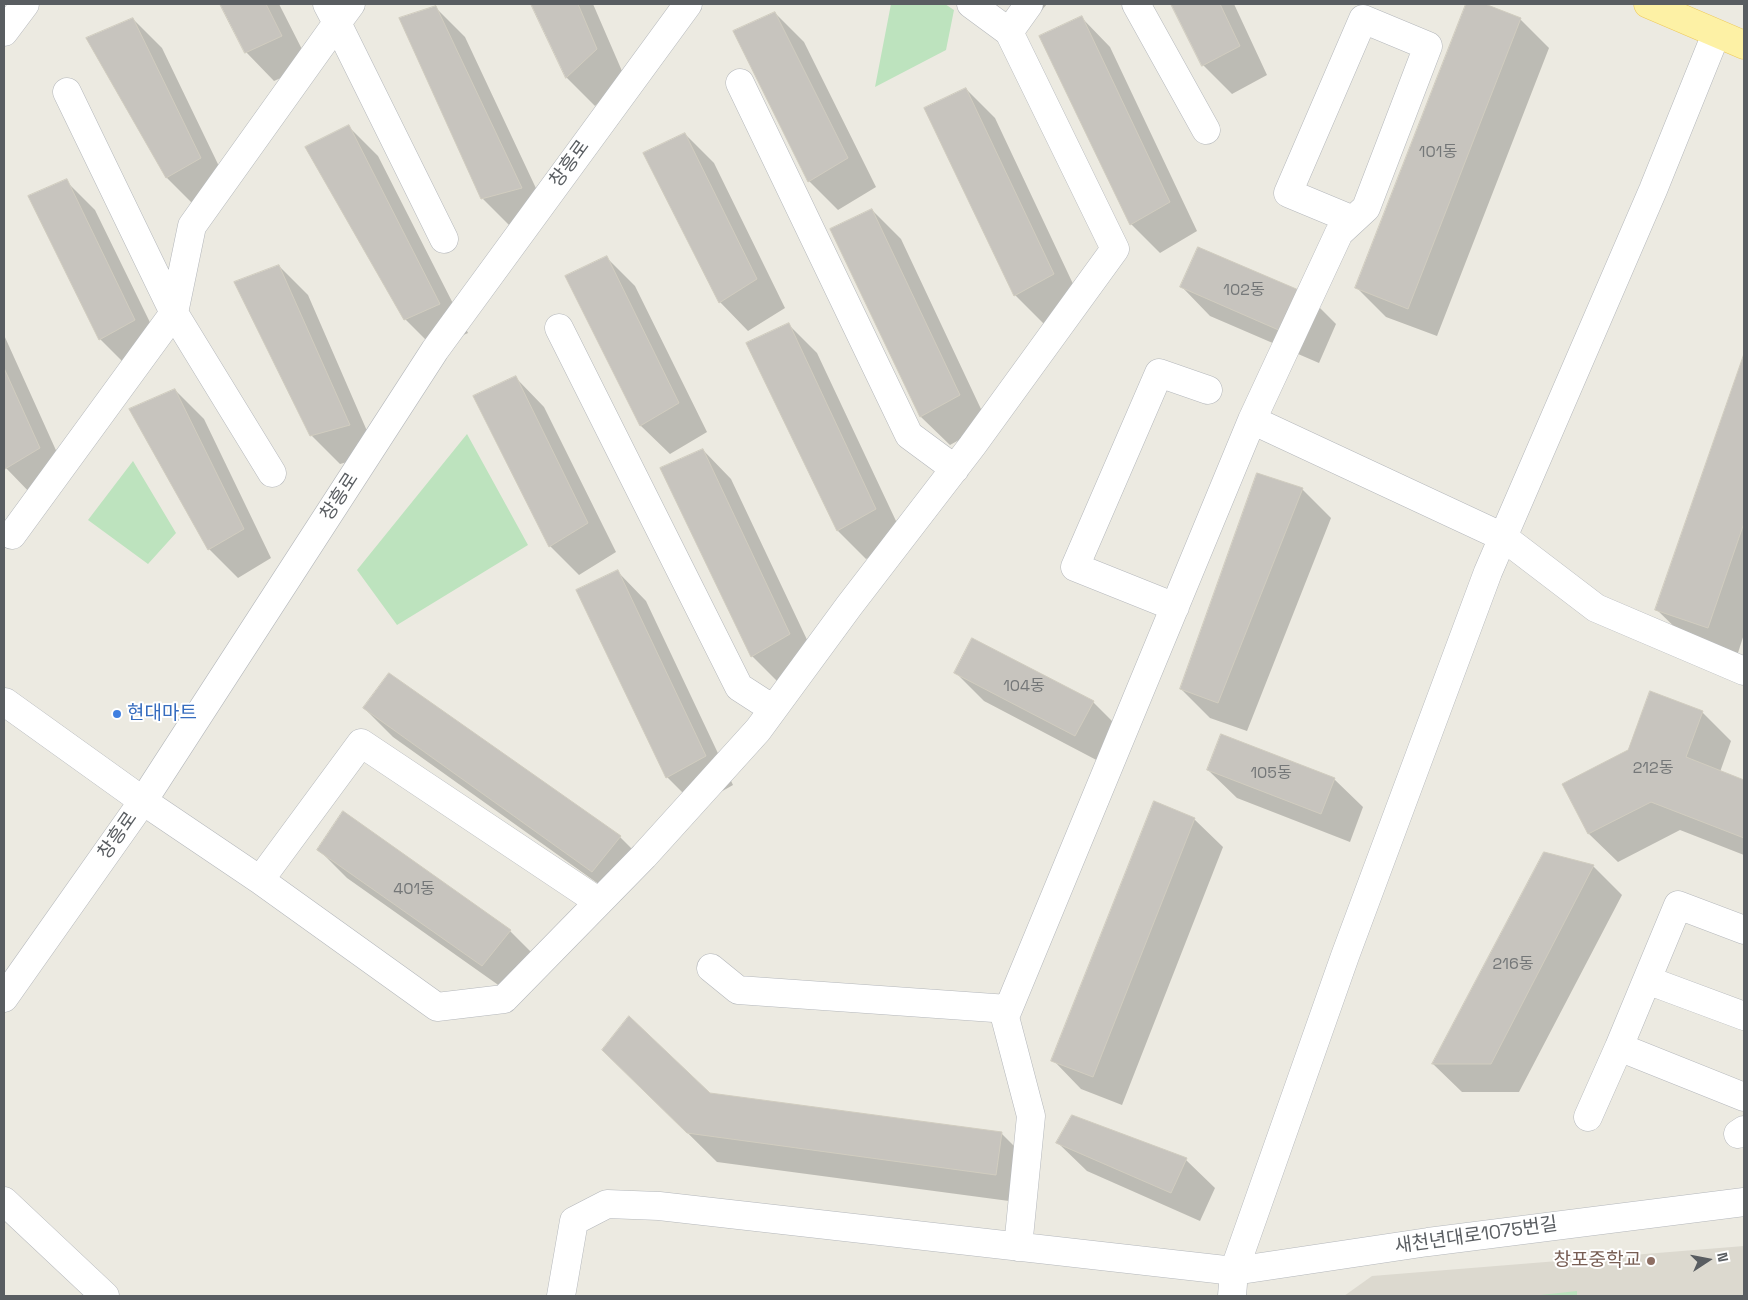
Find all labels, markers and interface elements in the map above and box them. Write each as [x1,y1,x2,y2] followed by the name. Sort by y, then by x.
[545,136,595,192] street label: 창흥로
[1419,143,1457,163] house number: 101동
[1223,281,1265,301] house number: 102동
[316,469,364,525] street label: 창흥로
[1003,677,1045,697] house number: 104동
[127,703,197,725] place label: 현대마트
[111,708,123,720] marker: 현대마트
[1633,759,1673,779] house number: 212동
[1250,764,1292,784] house number: 105동
[94,808,142,864] street label: 창흥로
[393,880,435,900] house number: 401동
[1493,955,1533,975] house number: 216동
[1393,1213,1559,1259] street label: 새천년대로1075번길
[1683,1235,1733,1285] north arrow
[1554,1250,1641,1272] place label: 창포중학교
[1713,1251,1732,1263] text: N
[1645,1255,1657,1267] marker: 창포중학교

